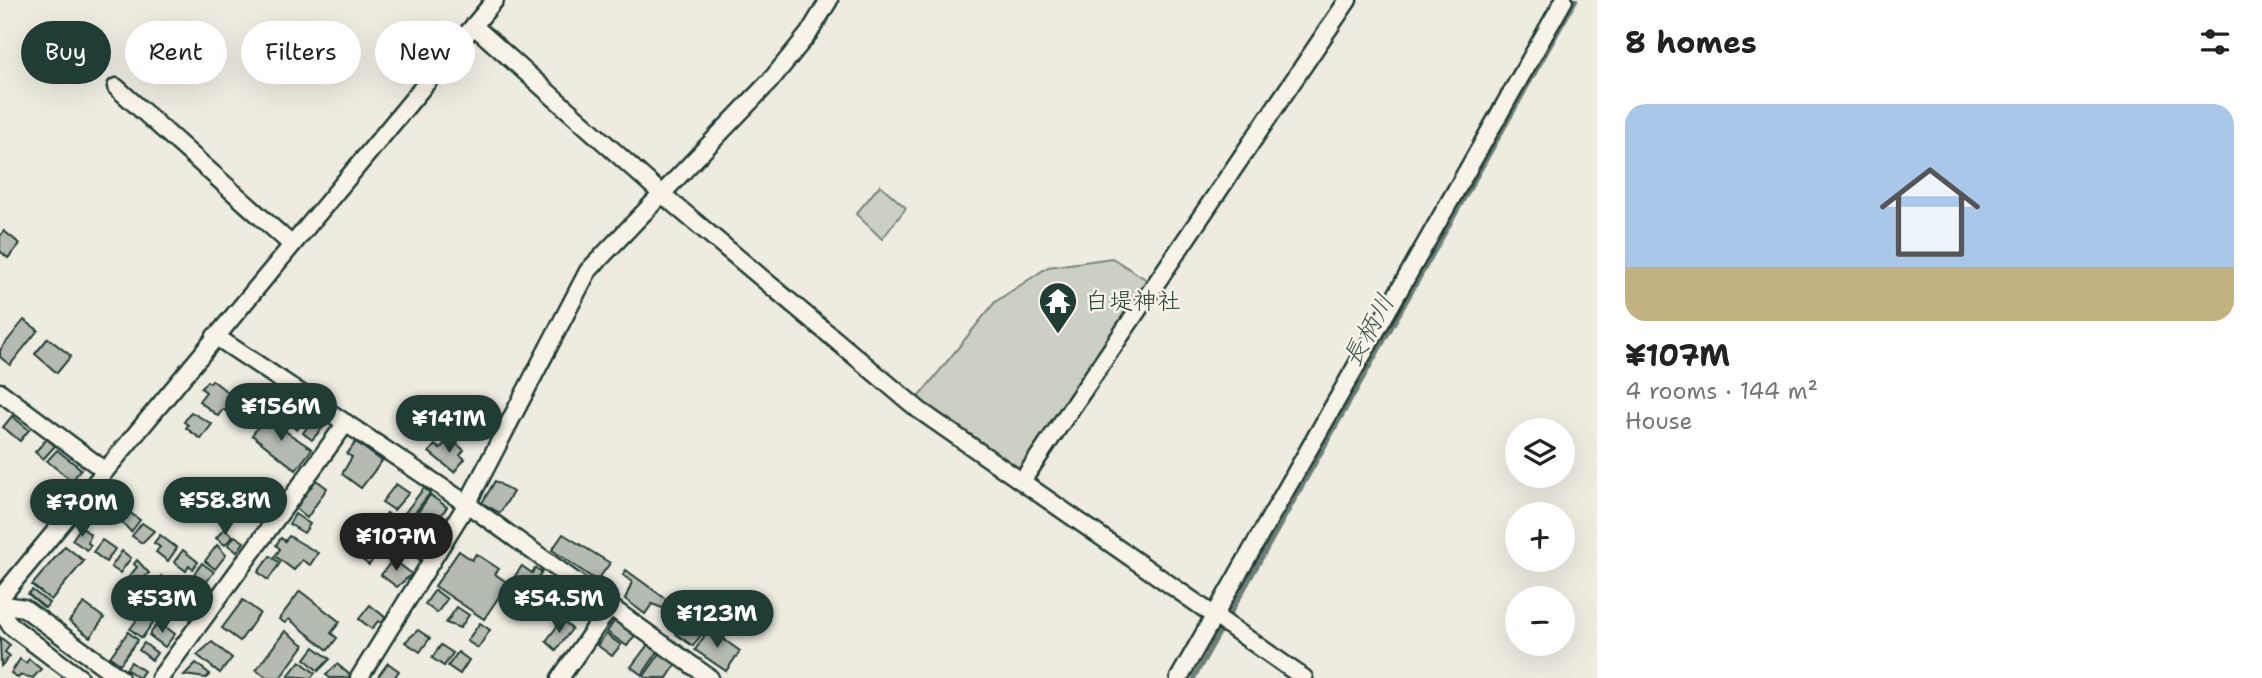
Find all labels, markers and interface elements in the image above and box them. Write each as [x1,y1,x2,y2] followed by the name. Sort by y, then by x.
[21,21,111,84] chip: Buy
[125,21,227,84] chip: Rent
[241,21,361,84] chip: Filters
[375,21,475,84] chip: New
[1625,22,1757,63] text: 8 homes
[2196,23,2234,61] icon: filters
[1867,149,1993,275] icon: home
[1037,280,1079,335] temple icon: 白堤神社
[1085,285,1181,317] place label: 白堤神社
[1333,287,1402,372] water label: 長柄川
[1625,335,1730,376] text: ¥107M
[1625,376,1818,406] text: 4 rooms · 144 m²
[232,384,330,443] pin: ¥156M
[241,391,321,421] text: ¥156M
[400,396,498,455] pin: ¥141M
[412,403,486,433] text: ¥141M
[1625,406,1693,436] text: House
[1505,418,1575,656] map controls
[1505,418,1575,488] button: layers
[168,477,282,537] pin: ¥58.8M
[41,480,123,539] pin: ¥70M
[179,485,271,515] text: ¥58.8M
[46,487,118,517] text: ¥70M
[1505,502,1575,572] button: +
[347,514,445,573] pin: ¥107M
[356,521,436,551] text: ¥107M
[121,576,203,635] pin: ¥53M
[502,576,616,635] pin: ¥54.5M
[127,583,197,613] text: ¥53M
[514,583,604,613] text: ¥54.5M
[1505,586,1575,656] button: −
[668,590,766,650] pin: ¥123M
[677,598,757,628] text: ¥123M

